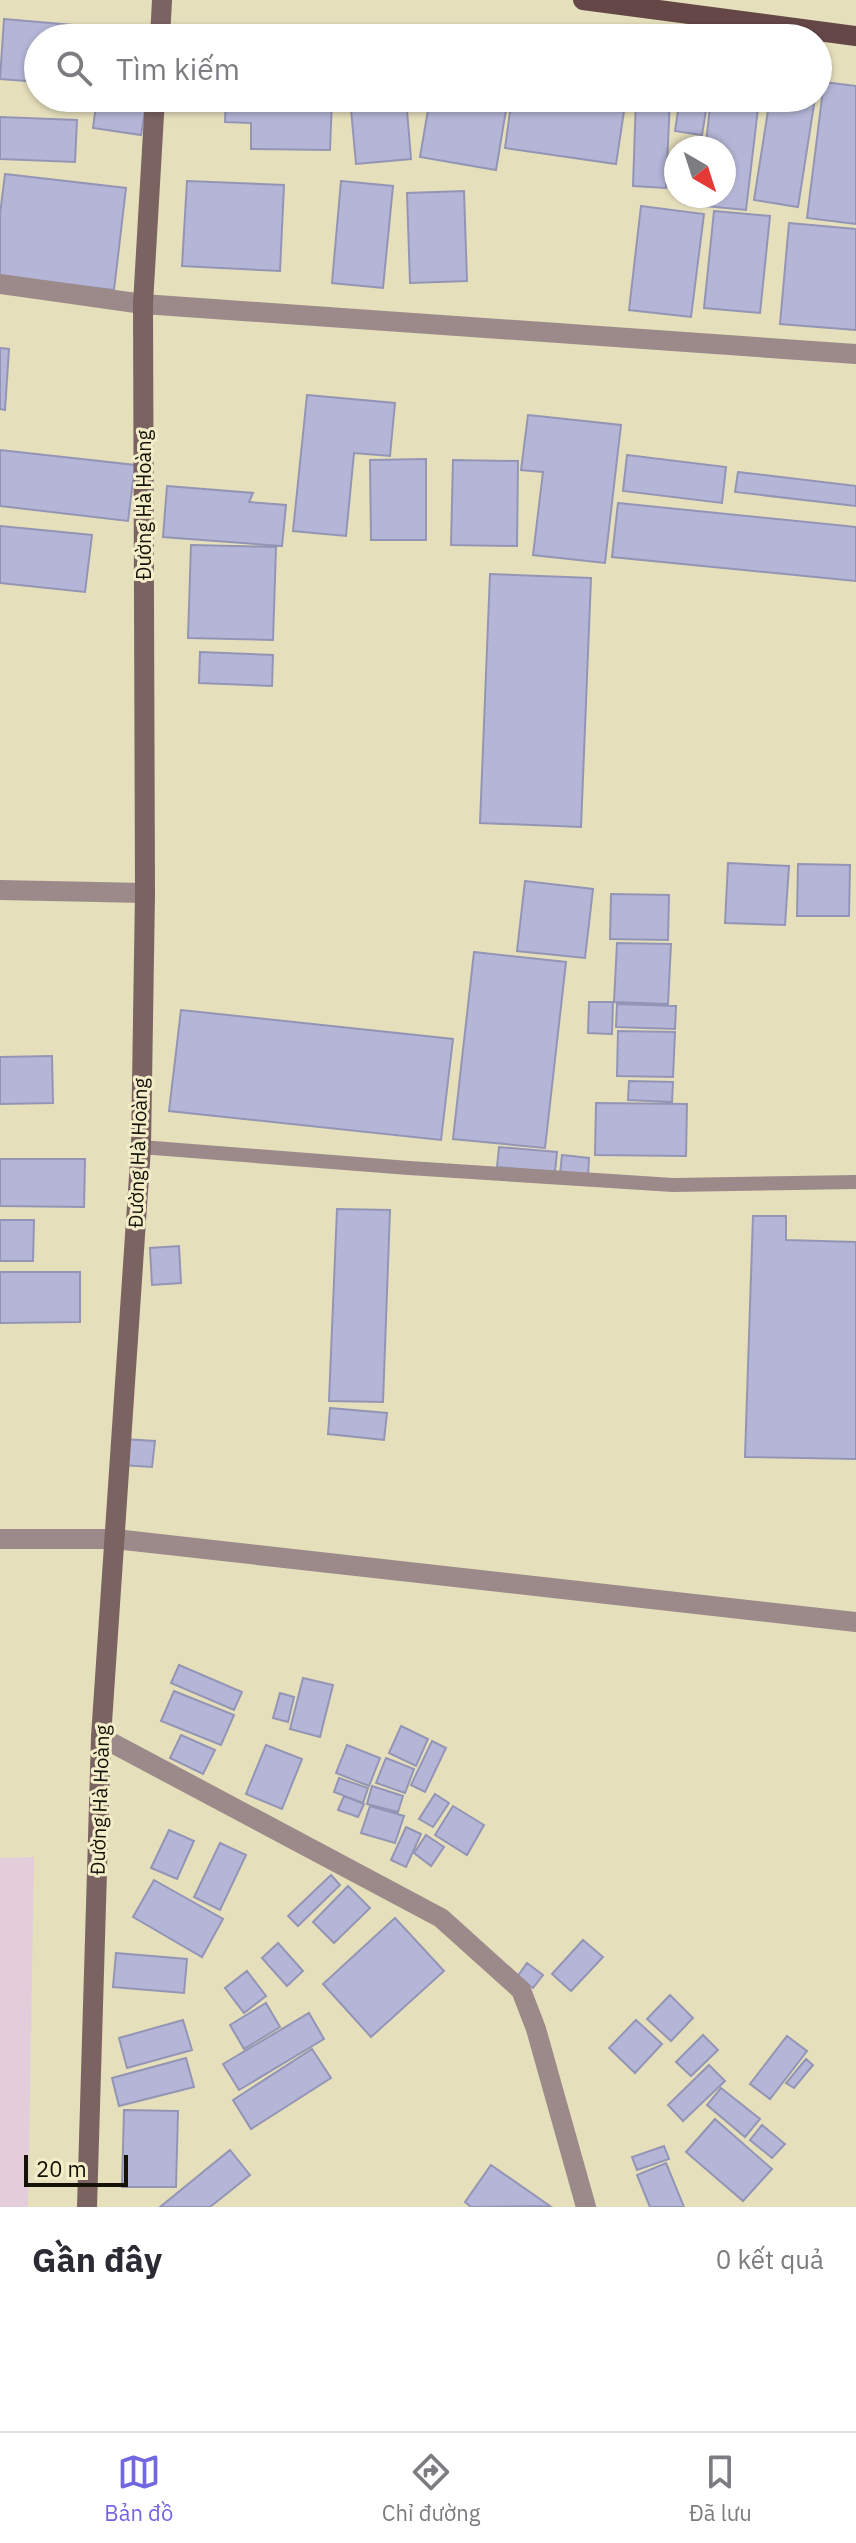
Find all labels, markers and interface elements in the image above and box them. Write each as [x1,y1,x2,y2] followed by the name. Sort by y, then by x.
[24,24,832,112] search box
[52,46,96,90] icon: search
[116,49,240,88] text: Tìm kiếm
[664,136,736,208] north arrow
[130,429,157,580] street label: Đường Hà Hoàng
[121,1077,154,1228] street label: Đường Hà Hoàng
[83,1724,116,1875] street label: Đường Hà Hoàng
[24,2151,128,2187] scale bar
[36,2154,87,2183] text: 20 m
[32,2237,162,2281] text: Gần đây
[716,2242,824,2276] text: 0 kết quả
[104,2450,173,2527] tab: Bản đồ
[382,2450,480,2527] tab: Chỉ đường
[689,2450,752,2527] tab: Đã lưu

